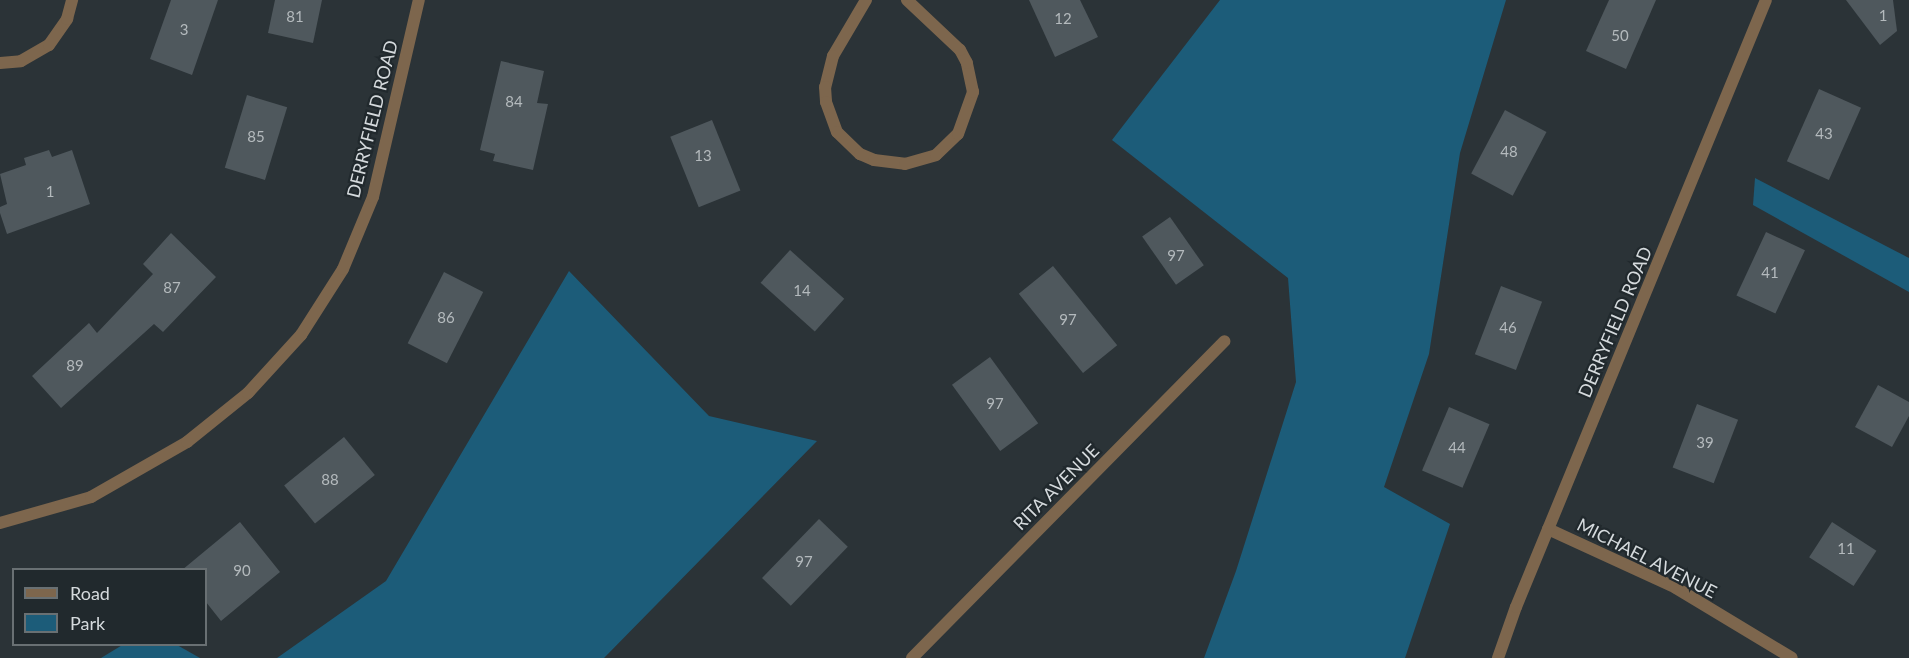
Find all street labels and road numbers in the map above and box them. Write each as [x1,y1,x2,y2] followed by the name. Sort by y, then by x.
[342,38,402,200] street label: DERRYFIELD ROAD
[1573,243,1657,401] street label: DERRYFIELD ROAD
[1008,439,1104,535] street label: RITA AVENUE
[1573,513,1721,603] street label: MICHAEL AVENUE

